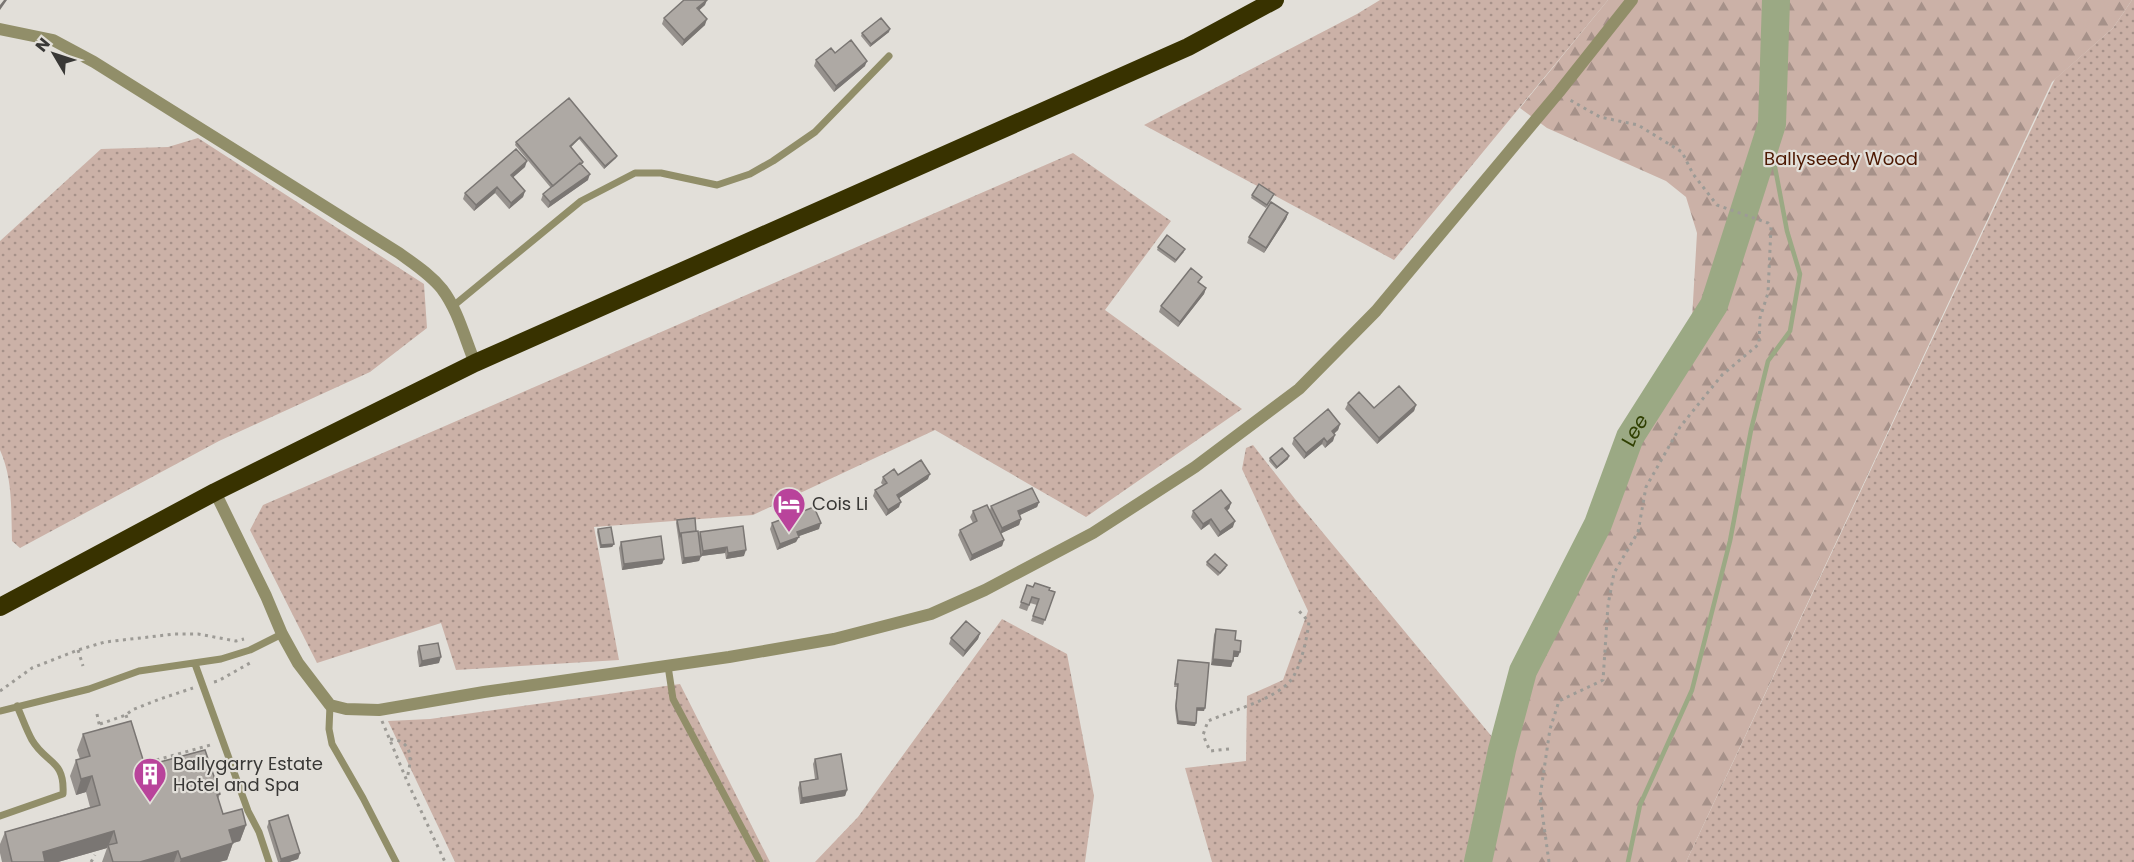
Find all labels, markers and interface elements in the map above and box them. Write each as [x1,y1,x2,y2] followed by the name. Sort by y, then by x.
[24,24,84,84] north arrow
[30,33,55,57] text: N
[1764,146,1918,171] park label: Ballyseedy Wood
[1614,409,1655,450] water label: Lee
[771,486,807,533] hotel icon: Cois Li
[812,491,868,516] place label: Cois Li
[173,751,323,797] place label: Ballygarry Estate Hotel and Spa
[132,756,168,803] building icon: Ballygarry Estate Hotel and Spa

